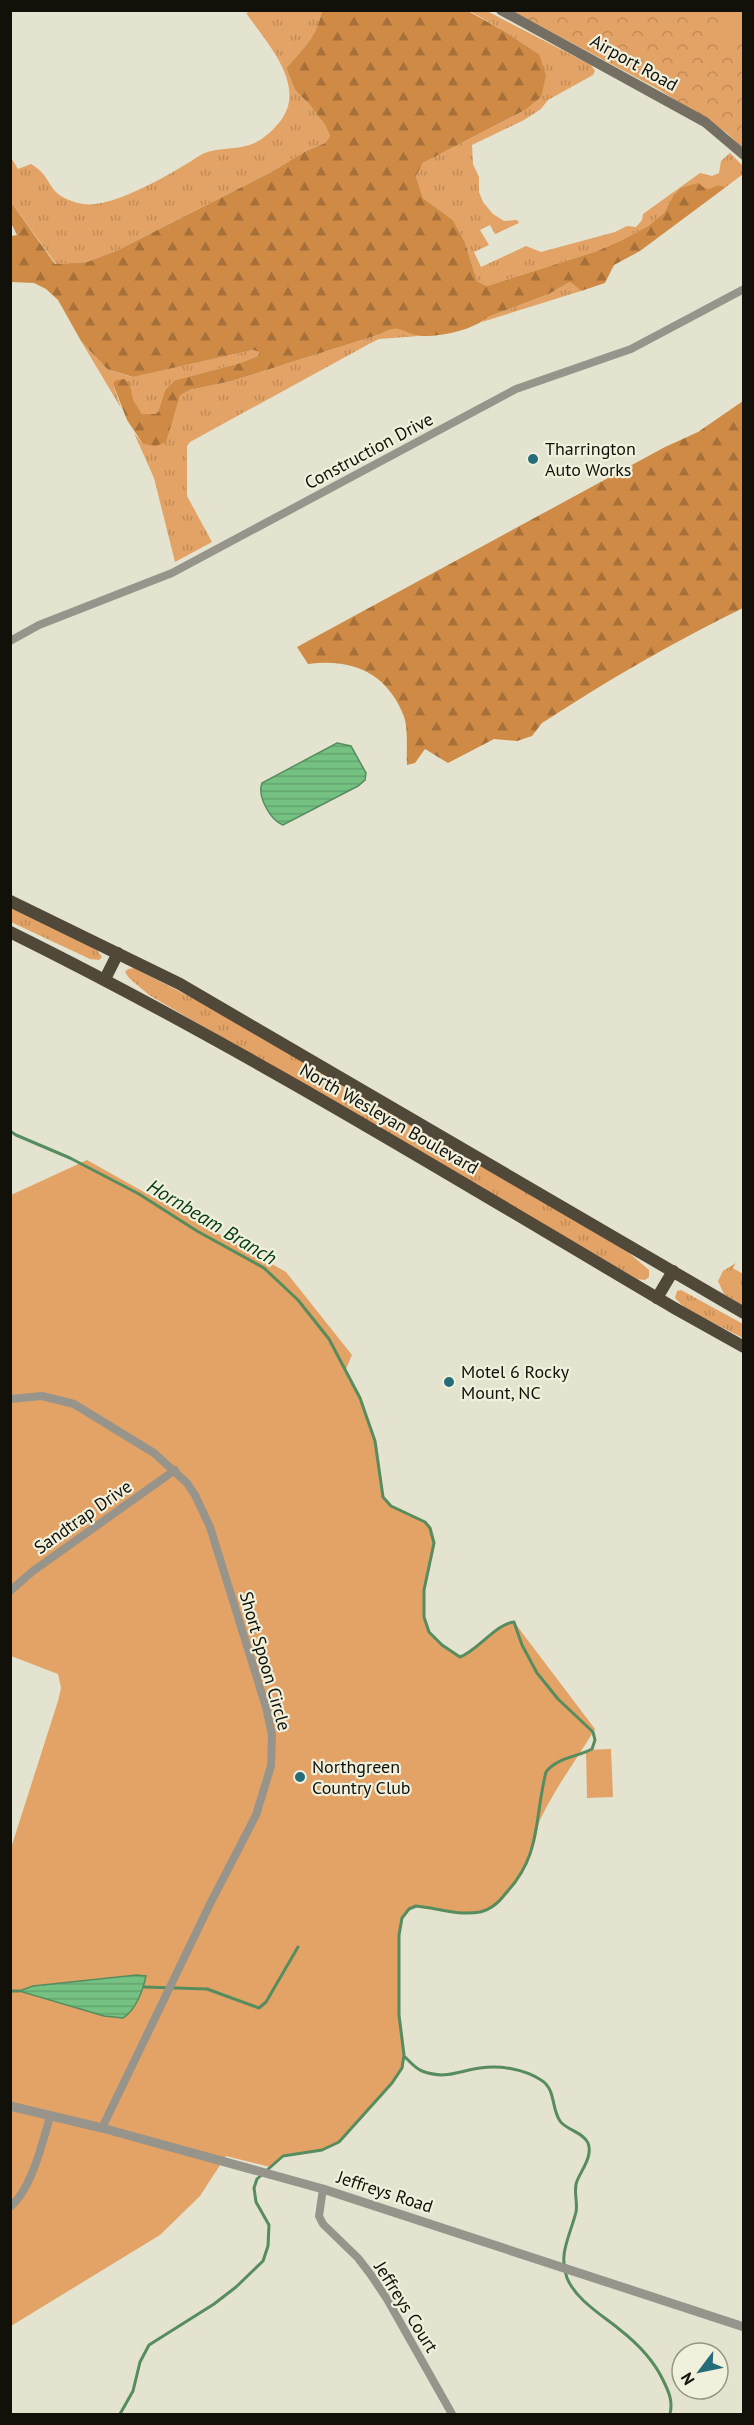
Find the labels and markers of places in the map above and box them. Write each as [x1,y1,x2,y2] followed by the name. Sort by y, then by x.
[545,437,636,481] place label: Tharrington Auto Works
[526,452,540,466] marker: Tharrington Auto Works
[461,1360,570,1404] place label: Motel 6 Rocky Mount, NC
[442,1375,456,1389] marker: Motel 6 Rocky Mount, NC
[312,1755,411,1799] place label: Northgreen Country Club
[293,1770,307,1784] marker: Northgreen Country Club

